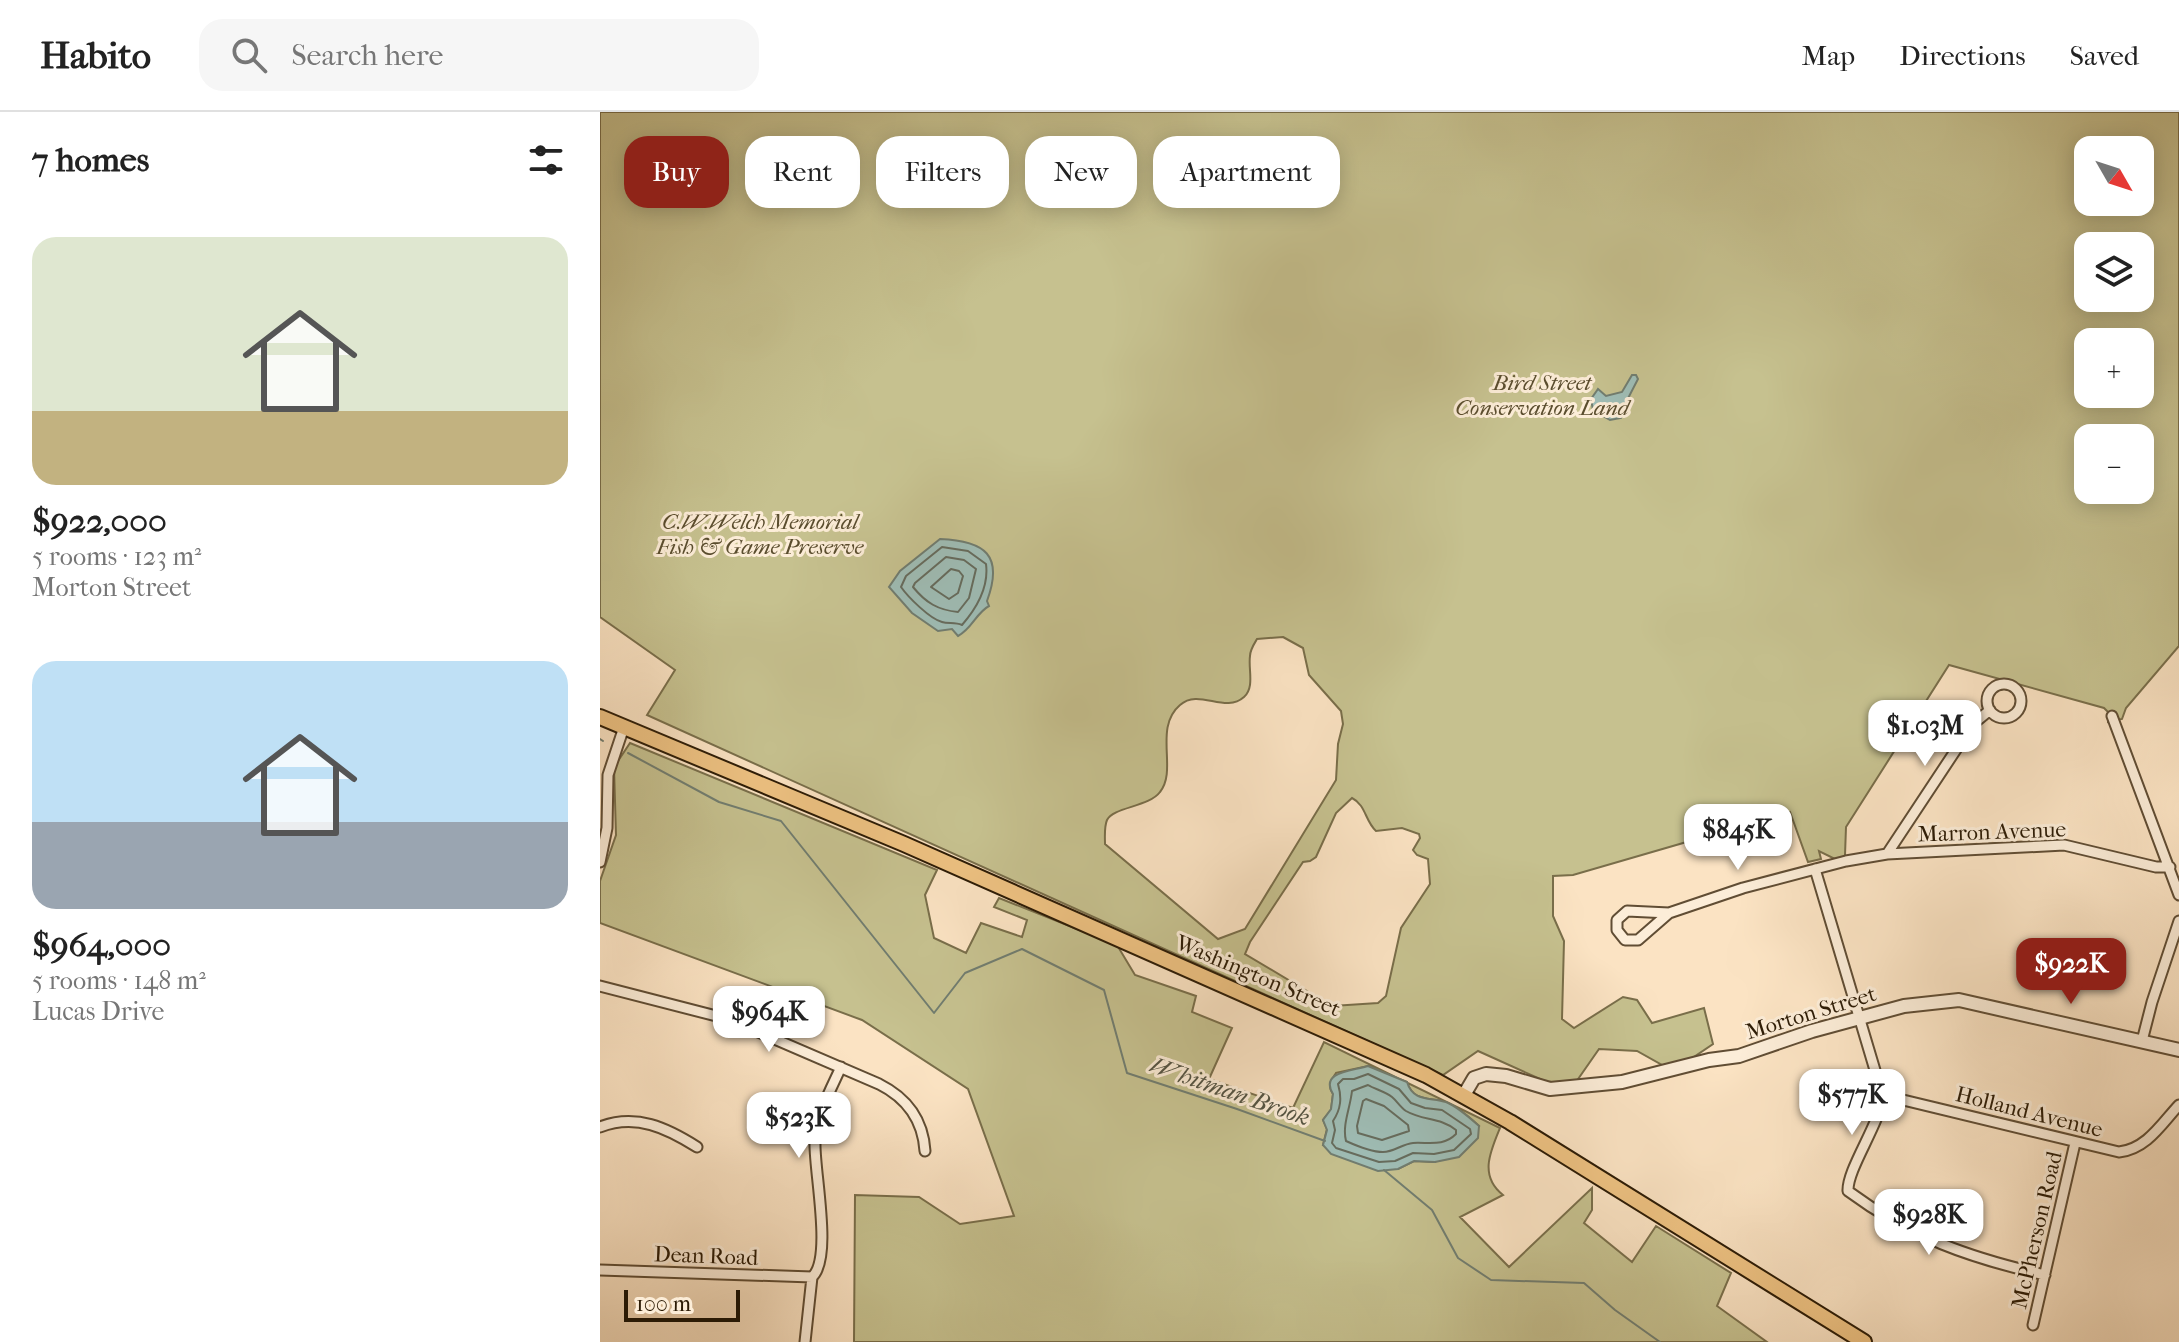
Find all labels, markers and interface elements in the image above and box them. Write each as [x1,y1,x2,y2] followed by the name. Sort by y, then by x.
[199,19,759,91] search box
[40,33,151,78] text: Habito
[227,33,271,77] icon: search
[291,38,443,73] text: Search here
[1802,39,1855,72] text: Map
[1899,39,2026,72] text: Directions
[2070,39,2139,72] text: Saved
[624,136,729,208] chip: Buy
[745,136,860,208] chip: Rent
[876,136,1009,208] chip: Filters
[1025,136,1137,208] chip: New
[1153,136,1340,208] chip: Apartment
[2074,136,2154,216] north arrow
[2074,136,2154,504] map controls
[524,138,568,182] icon: filters
[32,140,149,180] text: 7 homes
[2074,232,2154,312] button: layers
[228,289,372,433] icon: home
[2074,328,2154,408] button: +
[1455,370,1632,421] park label: Bird Street Conservation Land
[2074,424,2154,504] button: −
[32,501,167,541] text: $922,000
[656,509,865,560] park label: C.W.Welch Memorial Fish & Game Preserve
[32,541,201,572] text: 5 rooms · 123 m²
[32,572,191,603] text: Morton Street
[1860,700,1990,768] pin: $1.03M
[1886,710,1964,741] text: $1.03M
[228,713,372,857] icon: home
[1682,804,1794,872] pin: $845K
[1702,814,1774,845] text: $845K
[1917,816,2067,848] street label: Marron Avenue
[32,925,171,965] text: $964,000
[1171,929,1344,1022] street label: Washington Street
[2015,938,2127,1006] pin: $922K
[2034,948,2108,979] text: $922K
[32,965,206,996] text: 5 rooms · 148 m²
[1743,981,1879,1045] street label: Morton Street
[713,986,825,1054] pin: $964K
[32,996,164,1027] text: Lucas Drive
[731,996,807,1027] text: $964K
[1146,1051,1314,1131] water label: Whitman Brook
[1796,1069,1908,1137] pin: $577K
[1817,1079,1887,1110] text: $577K
[1953,1081,2105,1143] street label: Holland Avenue
[743,1092,855,1160] pin: $523K
[765,1102,833,1133] text: $523K
[2006,1148,2068,1311] street label: McPherson Road
[1873,1189,1985,1257] pin: $928K
[1892,1199,1966,1230] text: $928K
[653,1241,760,1271] street label: Dean Road
[624,1286,740,1322] scale bar
[636,1291,691,1317] text: 100 m

